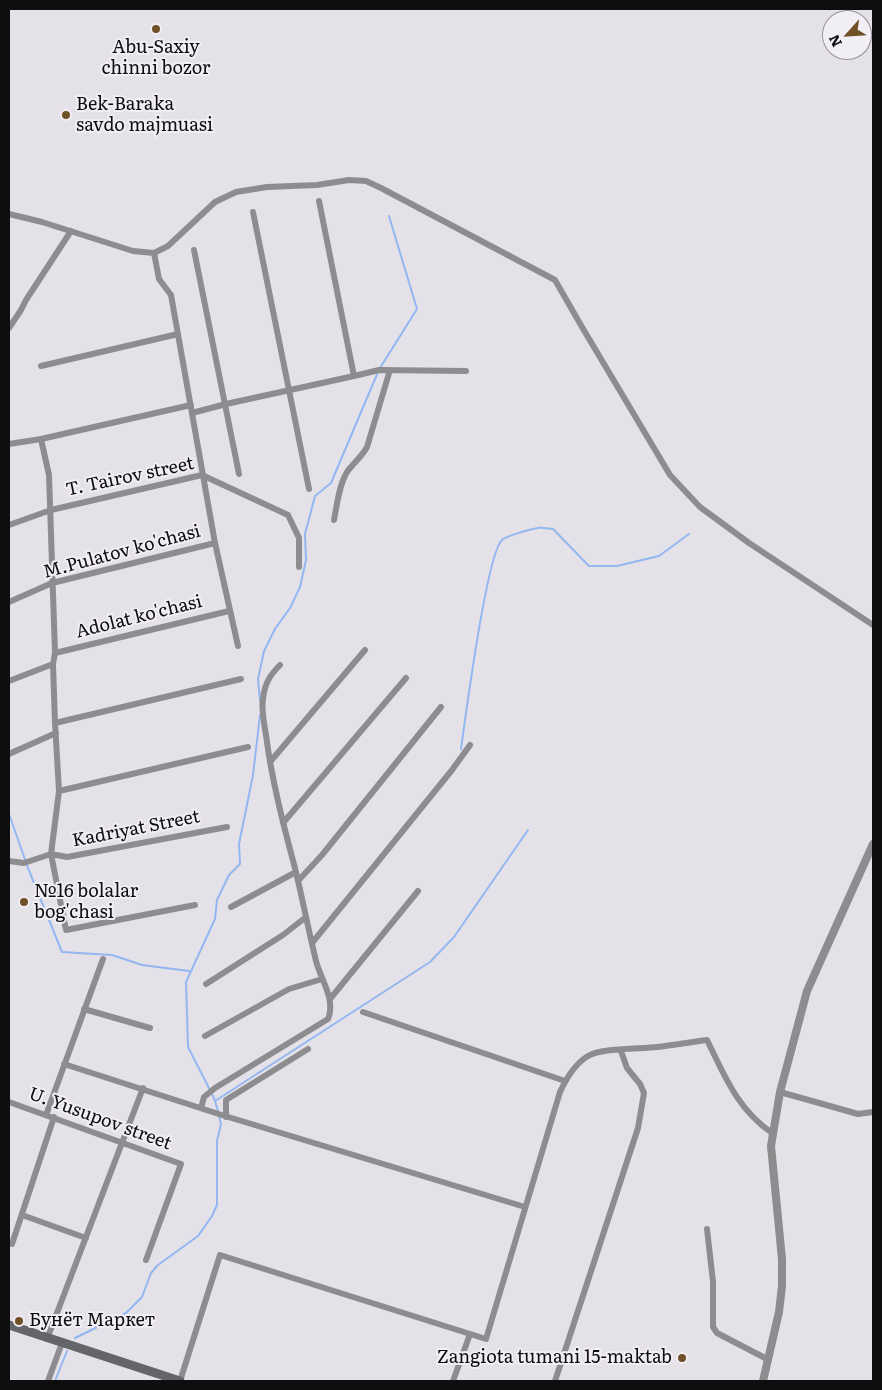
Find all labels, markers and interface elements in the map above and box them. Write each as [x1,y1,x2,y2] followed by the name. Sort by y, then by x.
[822,10,872,60] north arrow
[150,23,162,35] marker: Abu-Saxiy chinni bozor
[823,31,846,51] text: N
[101,37,211,80] place label: Abu-Saxiy chinni bozor
[76,94,213,136] place label: Bek-Baraka savdo majmuasi
[60,109,72,121] marker: Bek-Baraka savdo majmuasi
[64,453,196,501] street label: T. Tairov street
[41,521,203,583] street label: M.Pulatov ko'chasi
[74,591,204,643] street label: Adolat ko'chasi
[70,806,202,852] street label: Kadriyat Street
[34,881,138,924] place label: №16 bolalar bog'chasi
[18,896,30,908] marker: №16 bolalar bog'chasi
[26,1083,174,1155] street label: U. Yusupov street
[29,1310,155,1332] place label: Бунёт Маркет
[13,1315,25,1327] marker: Бунёт Маркет
[437,1347,672,1369] place label: Zangiota tumani 15-maktab
[676,1352,688,1364] marker: Zangiota tumani 15-maktab

